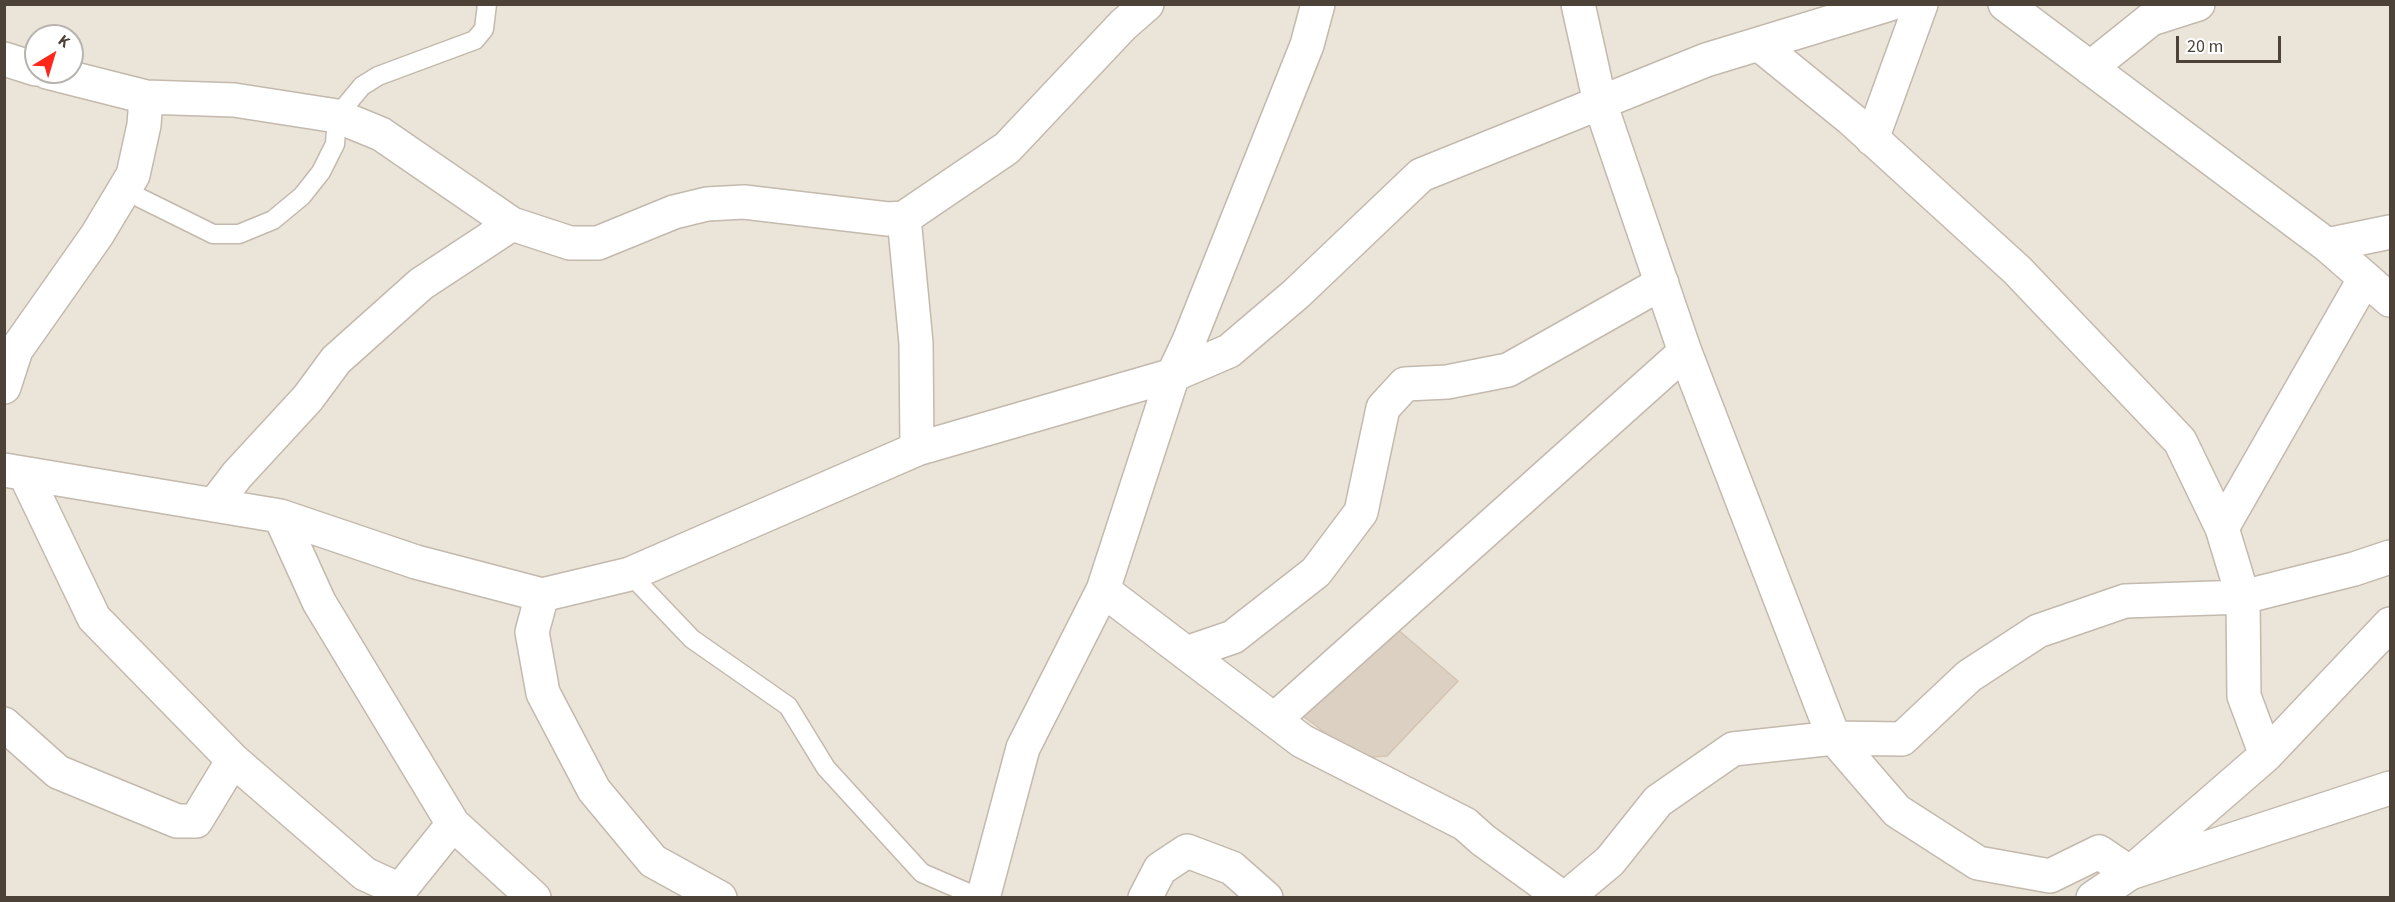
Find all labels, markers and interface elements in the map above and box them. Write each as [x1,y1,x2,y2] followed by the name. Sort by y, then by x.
[24,24,84,84] north arrow
[2179,24,2284,62] scale bar
[53,30,74,53] text: K
[2187,34,2223,59] text: 20 m

